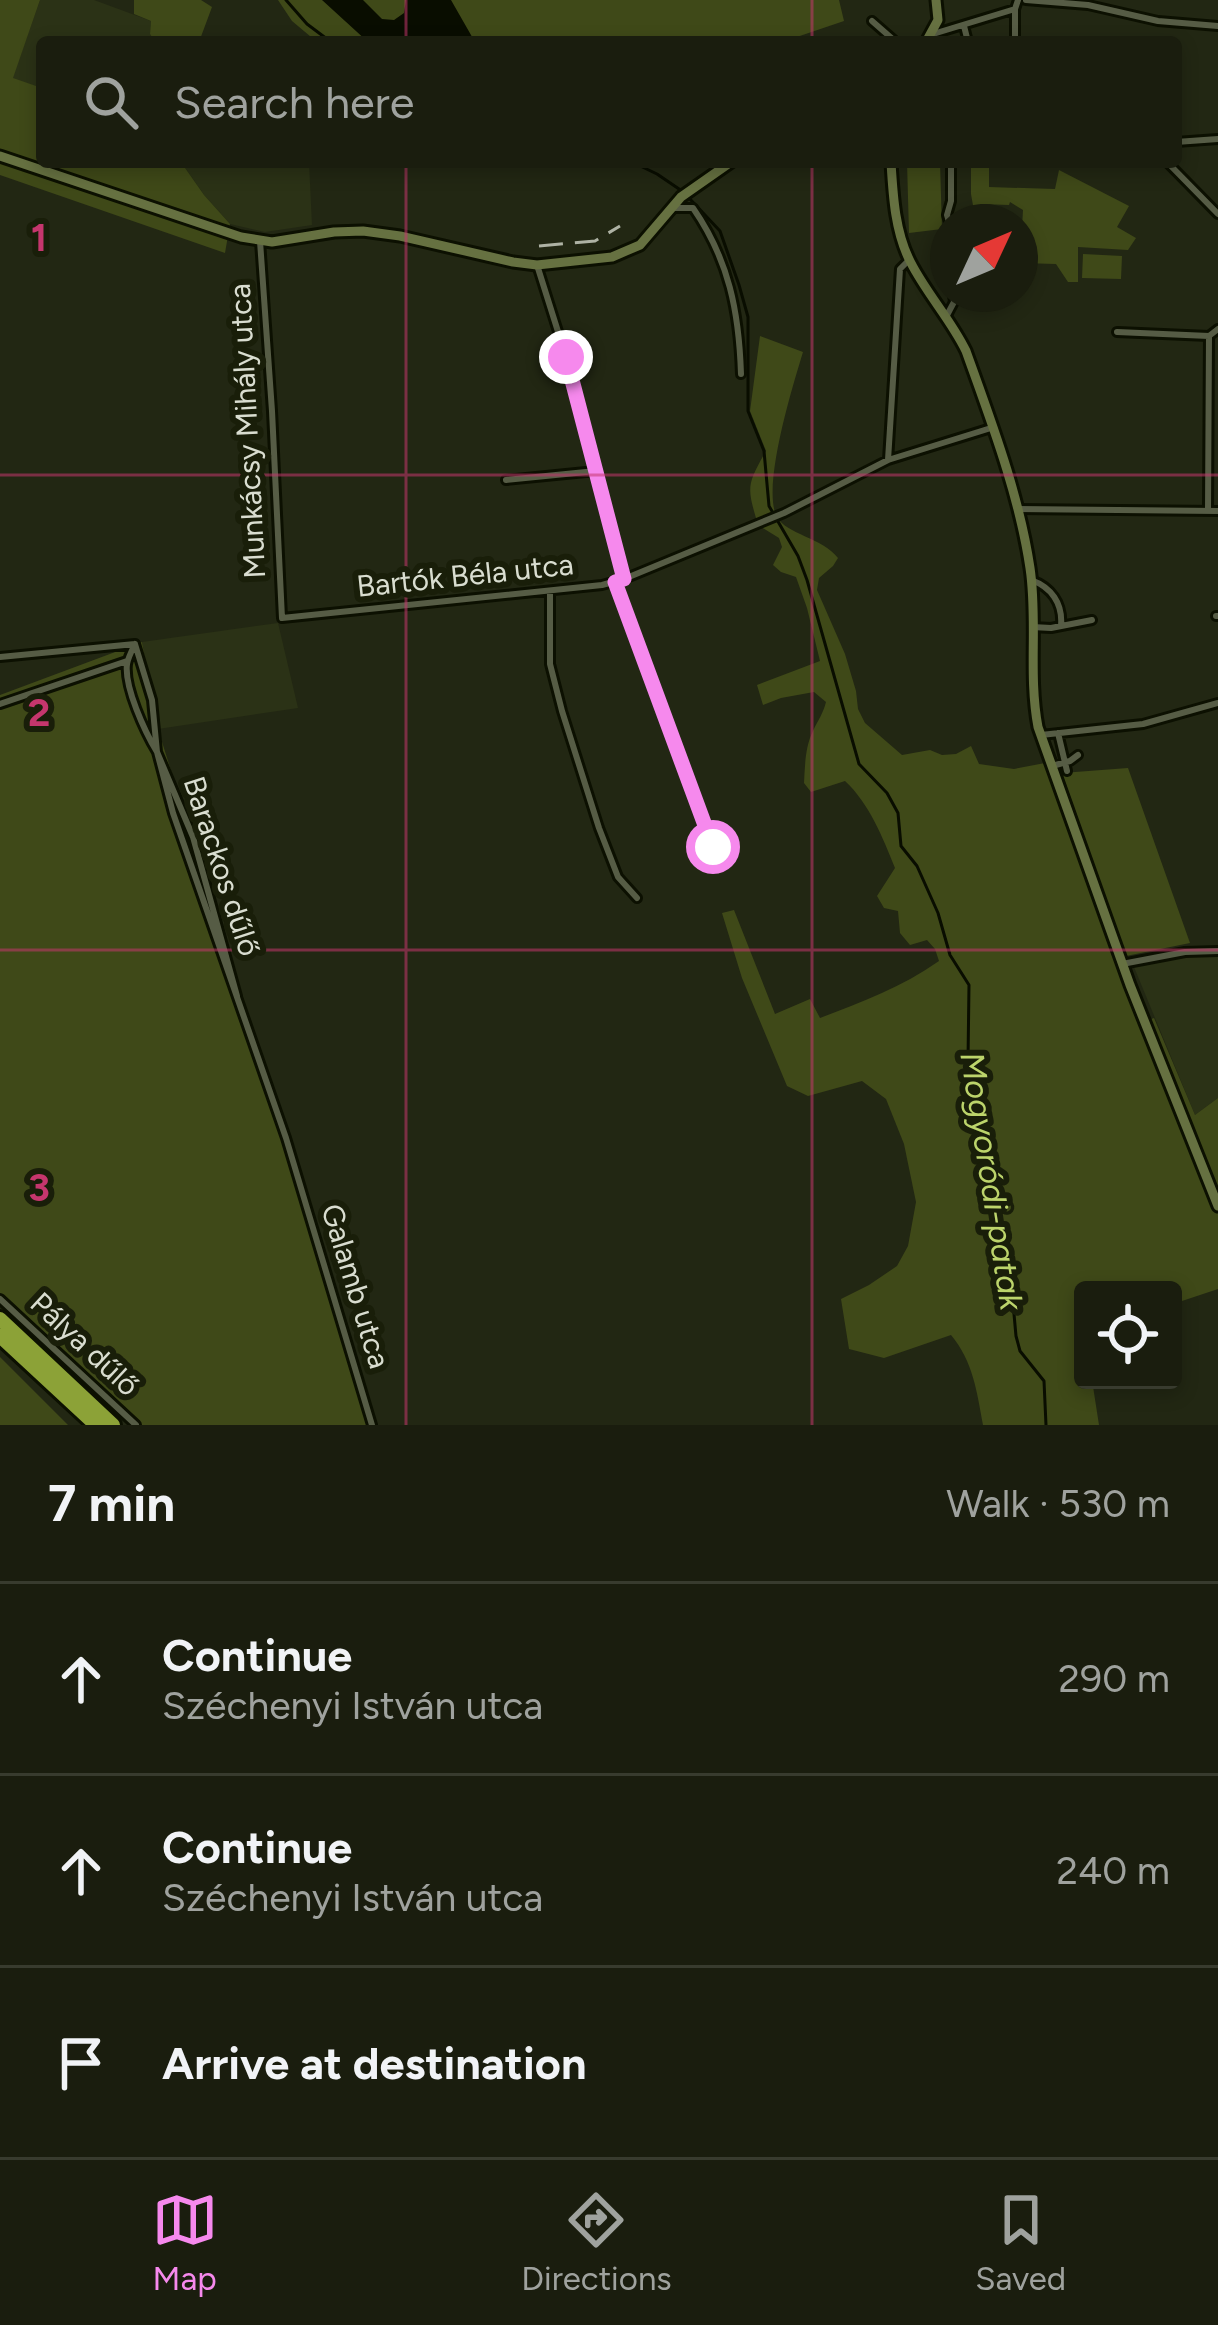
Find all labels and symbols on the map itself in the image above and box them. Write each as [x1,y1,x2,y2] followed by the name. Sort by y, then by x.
[930,204,1038,312] north arrow
[31,214,47,261] text: 1
[221,283,273,579] street label: Munkácsy Mihály utca
[539,330,593,384] route end
[355,545,575,605] street label: Bartók Béla utca
[28,689,50,736] text: 2
[176,772,268,960] street label: Barackos dűlő
[686,820,740,874] route start
[952,1049,1032,1314] water label: Mogyoródi-patak
[28,1164,50,1211] text: 3
[313,1199,399,1373] street label: Galamb utca
[23,1284,147,1404] street label: Pálya dűlő

